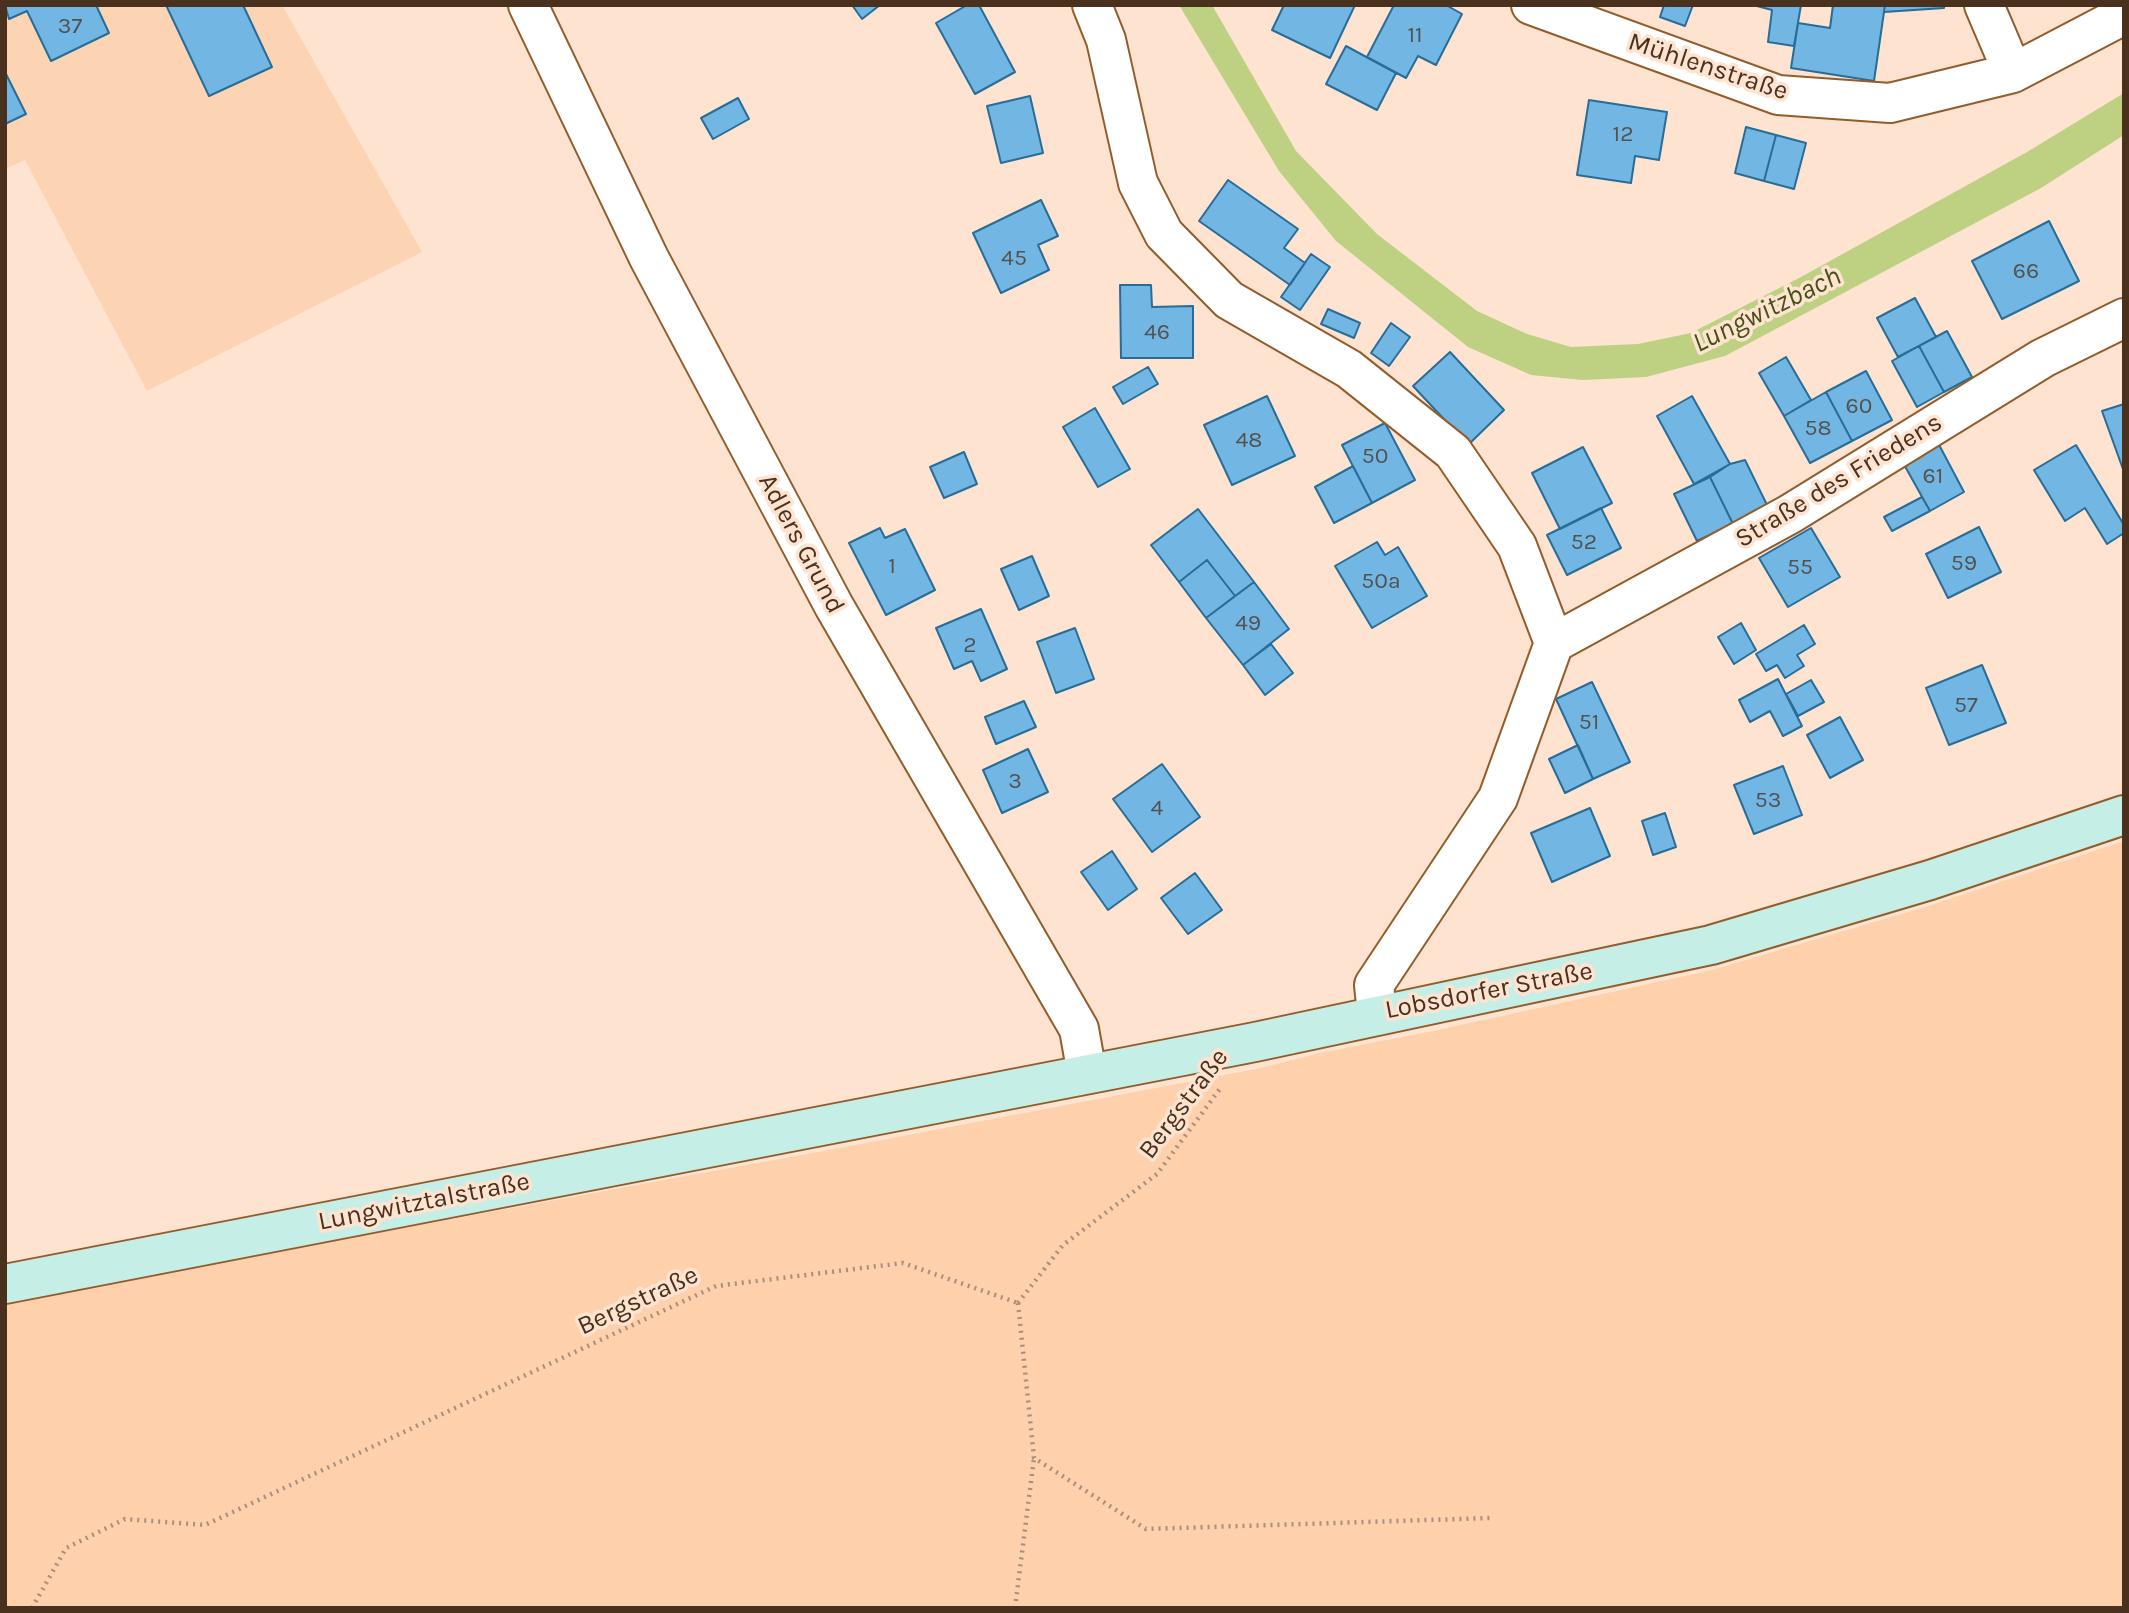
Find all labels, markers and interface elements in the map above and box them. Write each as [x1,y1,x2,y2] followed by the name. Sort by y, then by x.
[58,12,82,40] house number: 37
[1407,21,1423,49] house number: 11
[1624,26,1792,108] street label: Mühlenstraße
[1613,120,1633,148] house number: 12
[1001,244,1027,272] house number: 45
[2013,257,2039,285] house number: 66
[1687,260,1847,360] water label: Lungwitzbach
[1144,318,1170,346] house number: 46
[1846,392,1872,420] house number: 60
[1730,407,1948,555] street label: Straße des Friedens
[1804,414,1832,442] house number: 58
[1236,426,1262,454] house number: 48
[1362,442,1388,470] house number: 50
[1923,462,1943,490] house number: 61
[751,469,851,619] street label: Adlers Grund
[1571,528,1597,556] house number: 52
[1951,549,1977,577] house number: 59
[888,552,896,580] house number: 1
[1787,553,1813,581] house number: 55
[1361,567,1401,595] house number: 50a
[1235,609,1261,637] house number: 49
[963,631,977,659] house number: 2
[1954,691,1978,719] house number: 57
[1579,708,1599,736] house number: 51
[1008,767,1022,795] house number: 3
[1755,786,1781,814] house number: 53
[1151,794,1163,822] house number: 4
[1383,956,1595,1026] street label: Lobsdorfer Straße
[1133,1043,1235,1165] street label: Bergstraße
[316,1166,532,1238] street label: Lungwitztalstraße
[573,1259,703,1343] street label: Bergstraße

